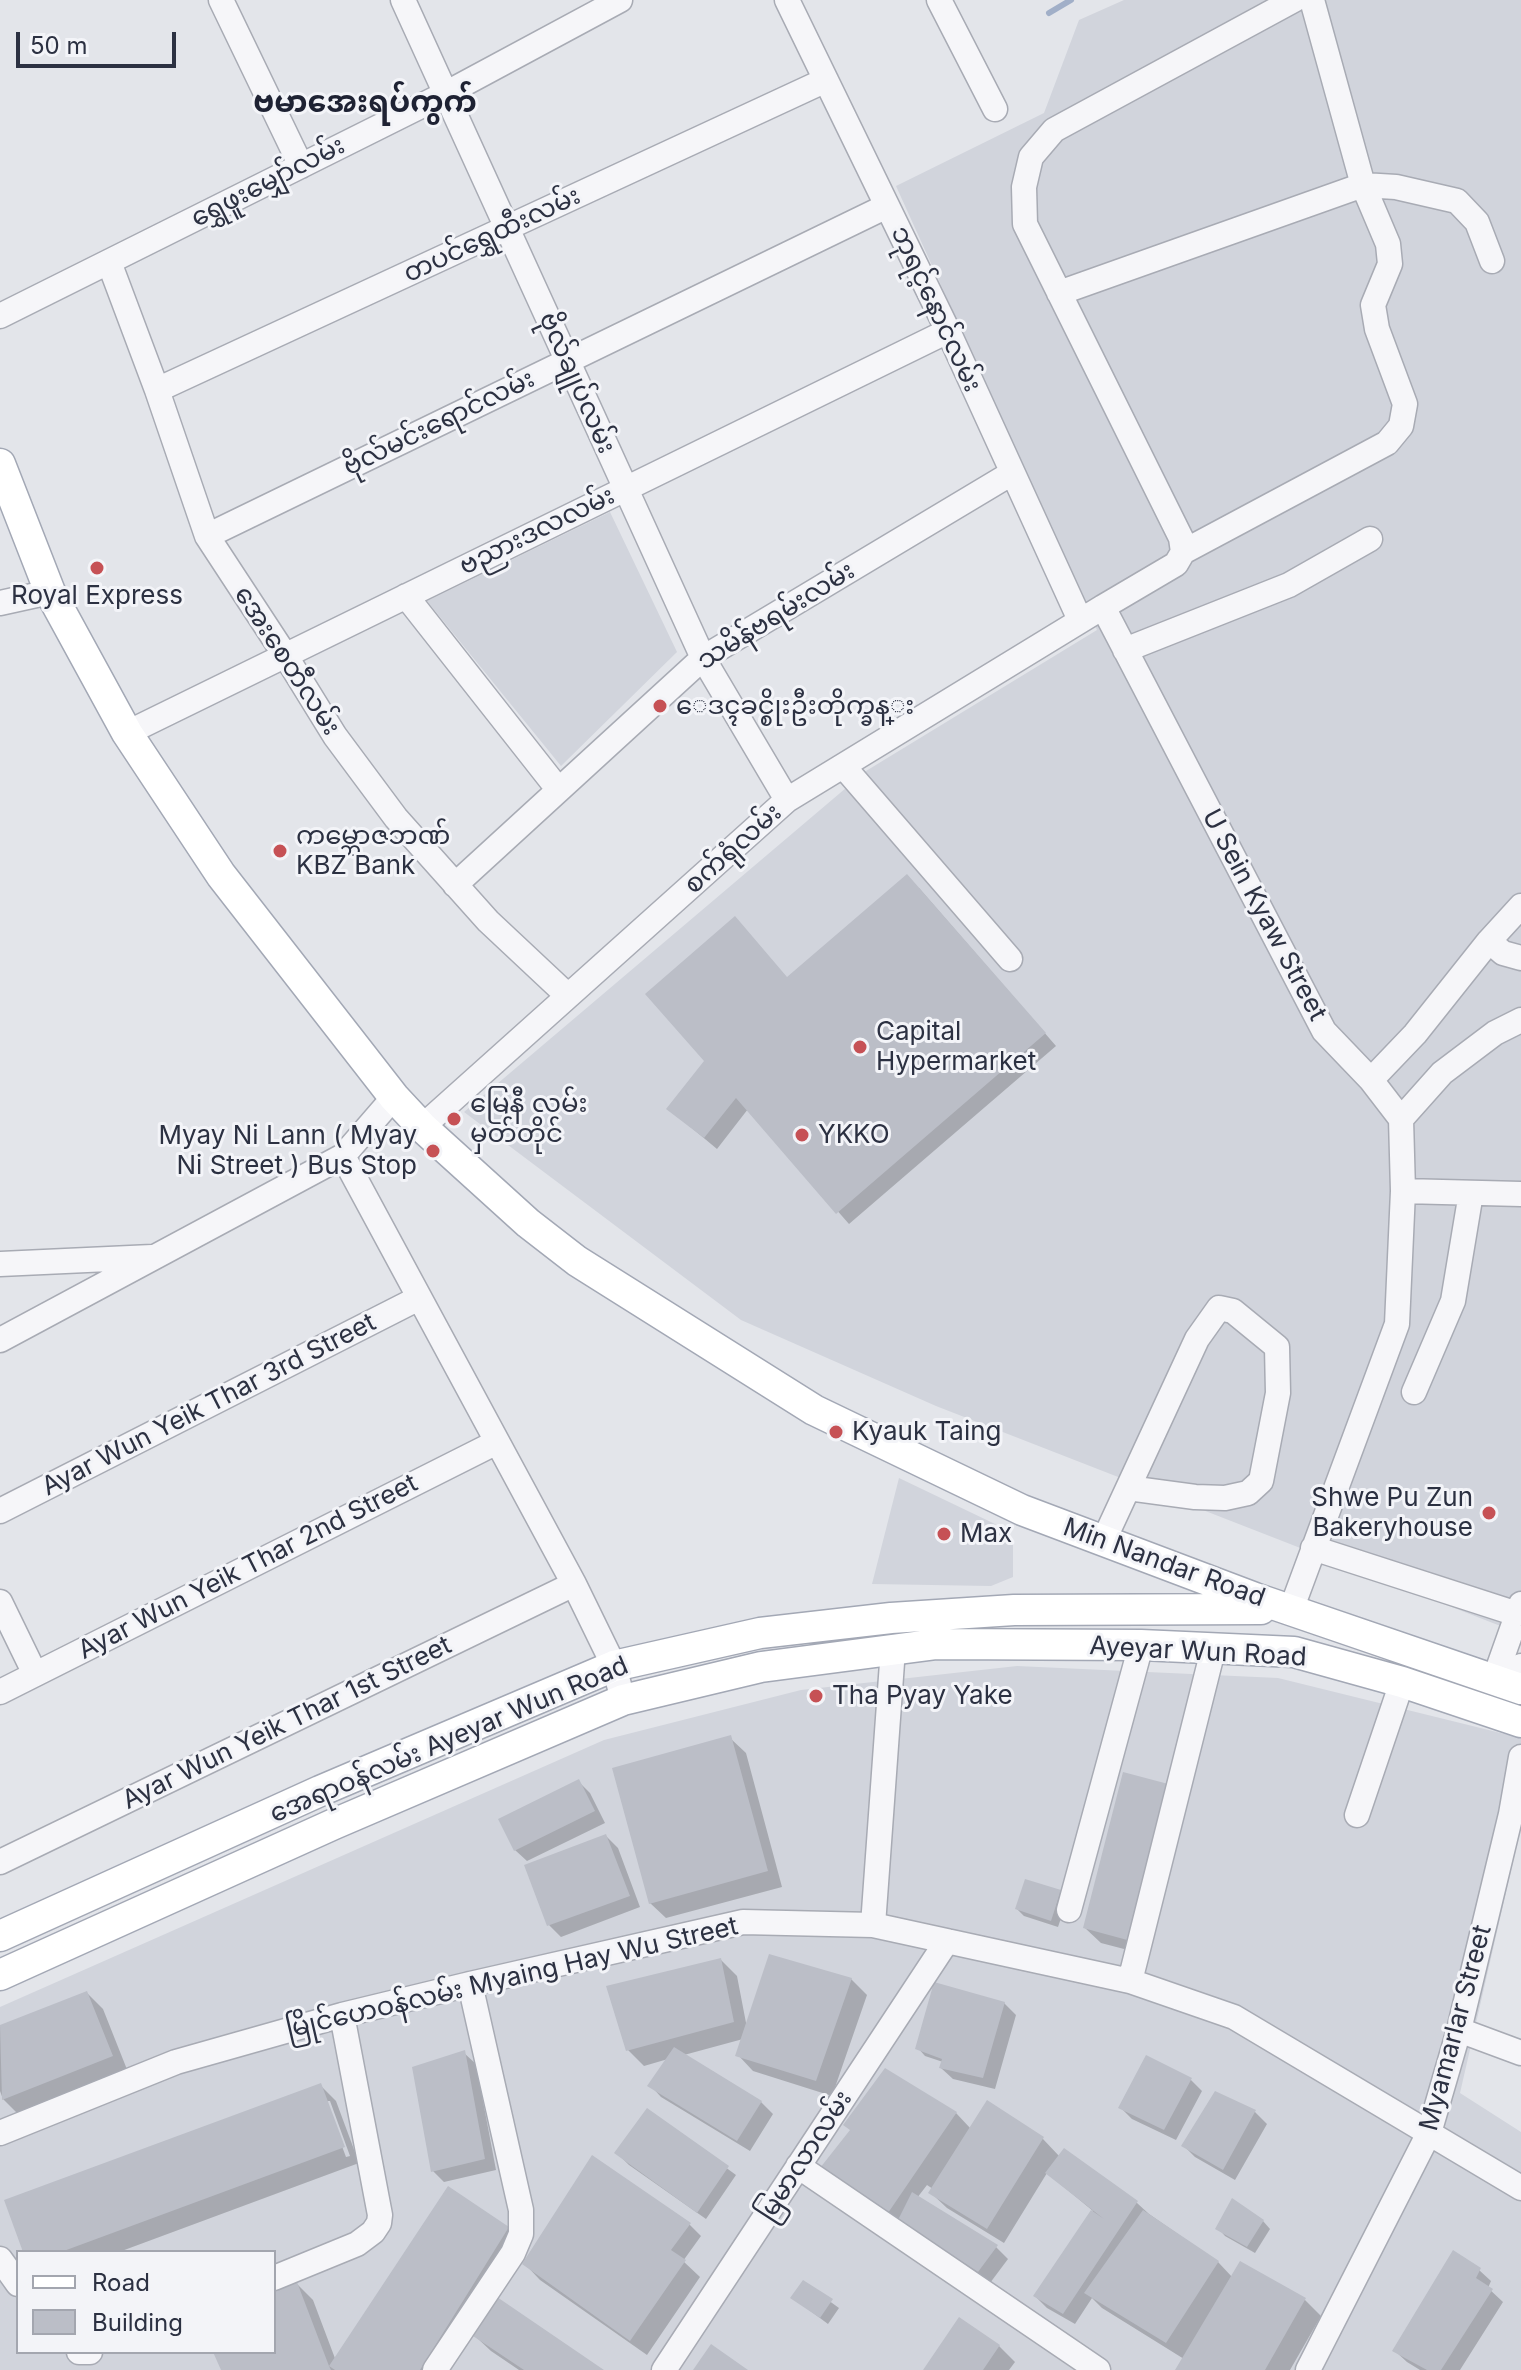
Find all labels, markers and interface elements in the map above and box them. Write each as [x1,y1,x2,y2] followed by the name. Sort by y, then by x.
[20,16,180,66] scale bar
[30,31,88,60] text: 50 m
[253,85,477,121] district label: ဗမာအေးရပ်ကွက်
[186,130,350,234] street label: ရွှေဖူးမျှော်လမ်း
[399,180,585,290] street label: တပင်ရွှေထီးလမ်း
[884,221,988,397] street label: ဘုရင့်နောင်လမ်း
[532,308,622,458] street label: ဗိုလ်ချုပ်လမ်း
[338,363,540,483] street label: ဗိုလ်မင်းရောင်လမ်း
[454,480,620,582] street label: ဗညားဒလလမ်း
[692,555,860,677] street label: သမိန်ဗရမ်းလမ်း
[88,559,106,577] marker: Royal Express
[11,580,183,612] place label: Royal Express
[227,581,347,741] street label: အေးစေတီလမ်း
[676,690,914,722] place label: ေဒၚခင္စိုးဦးတိုက္ခန္း
[651,697,669,715] marker: ေဒၚခင္စိုးဦးတိုက္ခန္း
[678,797,788,901] street label: စက်ရုံလမ်း
[1195,804,1333,1026] street label: U Sein Kyaw Street
[296,820,450,882] place label: ကမ္ဘောဇဘဏ် KBZ Bank
[271,842,289,860] marker: ကမ္ဘောဇဘဏ် KBZ Bank
[876,1016,1036,1078] place label: Capital Hypermarket
[851,1038,869,1056] marker: Capital Hypermarket
[470,1088,588,1150] place label: မြေနီ လမ်း မှတ်တိုင်
[445,1110,463,1128] marker: မြေနီ လမ်း မှတ်တိုင်
[818,1119,890,1151] place label: YKKO
[158,1120,417,1182] place label: Myay Ni Lann ( Myay Ni Street ) Bus Stop
[793,1126,811,1144] marker: YKKO
[424,1142,442,1160] marker: Myay Ni Lann ( Myay Ni Street ) Bus Stop
[37,1307,381,1503] street label: Ayar Wun Yeik Thar 3rd Street
[852,1416,1002,1448] place label: Kyauk Taing
[827,1423,845,1441] marker: Kyauk Taing
[73,1468,423,1666] street label: Ayar Wun Yeik Thar 2nd Street
[1311,1482,1473,1544] place label: Shwe Pu Zun Bakeryhouse
[1480,1504,1498,1522] marker: Shwe Pu Zun Bakeryhouse
[1059,1512,1269,1614] street label: Min Nandar Road
[960,1518,1012,1550] place label: Max
[935,1525,953,1543] marker: Max
[117,1630,457,1816] street label: Ayar Wun Yeik Thar 1st Street
[1089,1631,1307,1673] street label: Ayeyar Wun Road
[265,1650,633,1830] street label: အေရာဝန်လမ်း Ayeyar Wun Road
[832,1680,1013,1712] place label: Tha Pyay Yake
[807,1687,825,1705] marker: Tha Pyay Yake
[283,1911,741,2045] street label: မြိုင်ဟေဝန်လမ်း Myaing Hay Wu Street
[1414,1922,1498,2134] street label: Myamarlar Street
[751,2085,859,2227] street label: မြမာလာလမ်း
[16,2250,276,2354] legend
[92,2268,150,2297] text: Road
[92,2308,183,2337] text: Building

